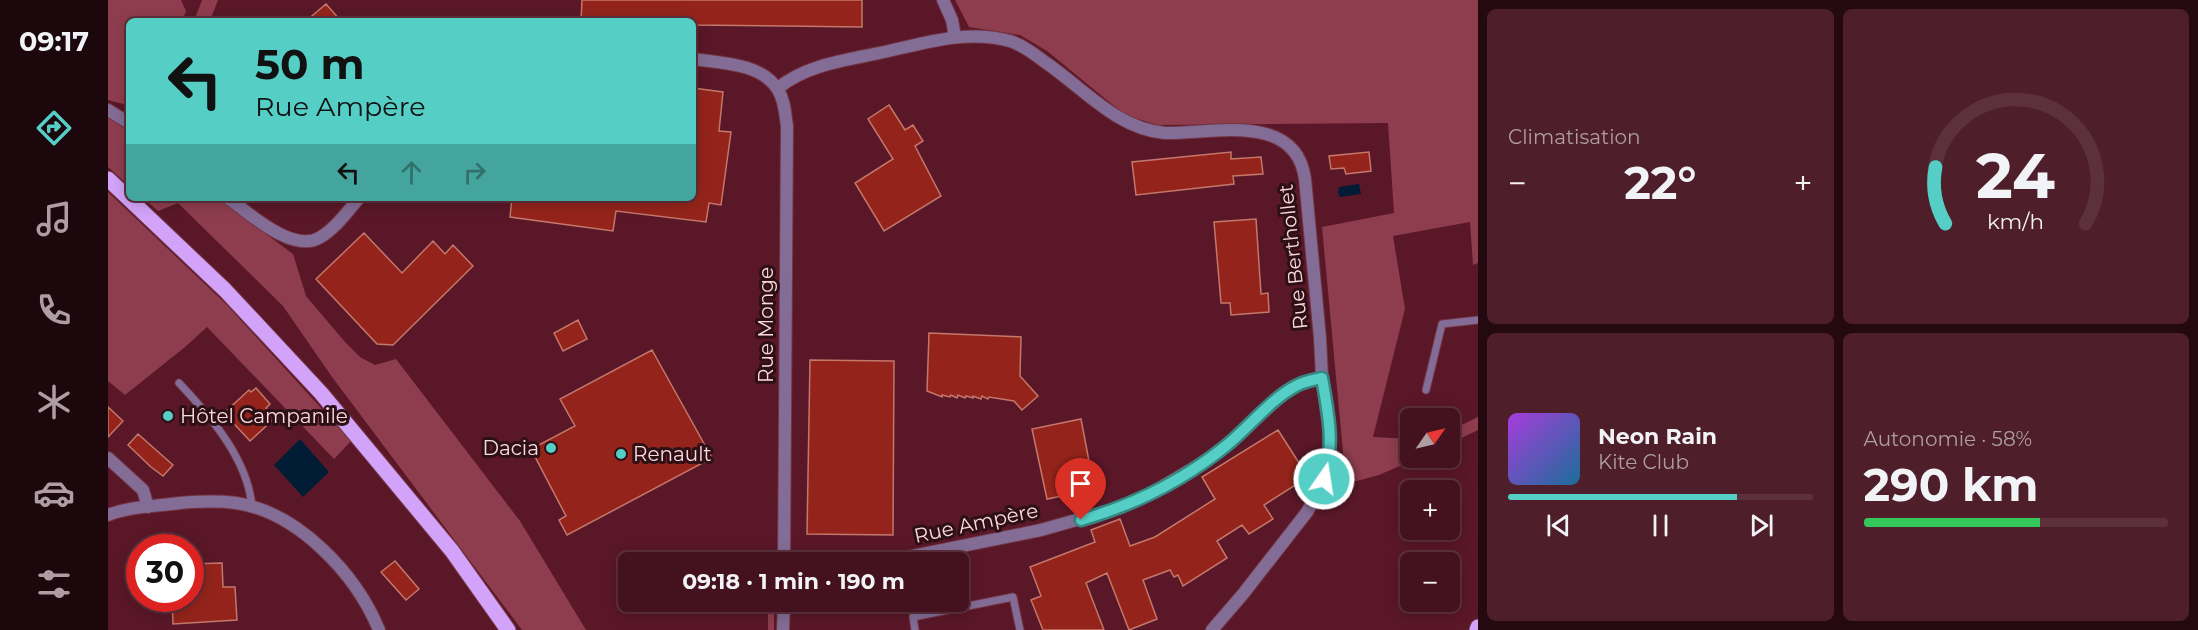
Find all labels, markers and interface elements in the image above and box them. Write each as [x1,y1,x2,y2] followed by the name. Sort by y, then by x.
[19,25,89,58] text: 09:17
[255,38,364,90] text: 50 m
[156,42,234,120] icon: left
[255,90,425,123] text: Rue Ampère
[33,107,75,149] icon: directions
[1508,125,1641,149] text: Climatisation
[1976,138,2055,214] text: 24
[1624,155,1696,210] text: 22°
[332,156,365,189] icon: left
[395,156,428,189] icon: ahead
[458,156,491,189] icon: right
[1508,163,1527,203] text: −
[1794,163,1812,203] text: +
[1273,183,1313,331] street label: Rue Berthollet
[33,198,75,240] icon: music
[1987,208,2044,234] text: km/h
[754,267,778,383] street label: Rue Monge
[33,289,75,331] icon: phone
[33,381,75,423] icon: climate
[180,404,348,428] place label: Hôtel Campanile
[1400,408,1460,468] north arrow
[1400,408,1460,612] map controls
[161,409,175,423] marker: Hôtel Campanile
[1598,423,1717,450] text: Neon Rain
[1864,427,2032,451] text: Autonomie · 58%
[482,436,539,460] place label: Dacia
[544,441,558,455] marker: Dacia
[633,442,712,466] place label: Renault
[614,447,628,461] marker: Renault
[1292,447,1356,511] position arrow
[1598,450,1689,474] text: Kite Club
[1864,457,2039,512] text: 290 km
[1055,458,1106,520] pin
[1064,467,1097,500] icon: arrive
[33,472,75,514] icon: car
[1400,480,1460,540] button: +
[912,498,1040,548] street label: Rue Ampère
[1542,509,1575,542] icon: previous
[1644,509,1677,542] icon: pause
[1745,509,1778,542] icon: next
[126,534,204,612] speed limit sign: 30
[1400,552,1460,612] button: −
[33,563,75,605] icon: filters
[682,568,905,595] text: 09:18 · 1 min · 190 m

